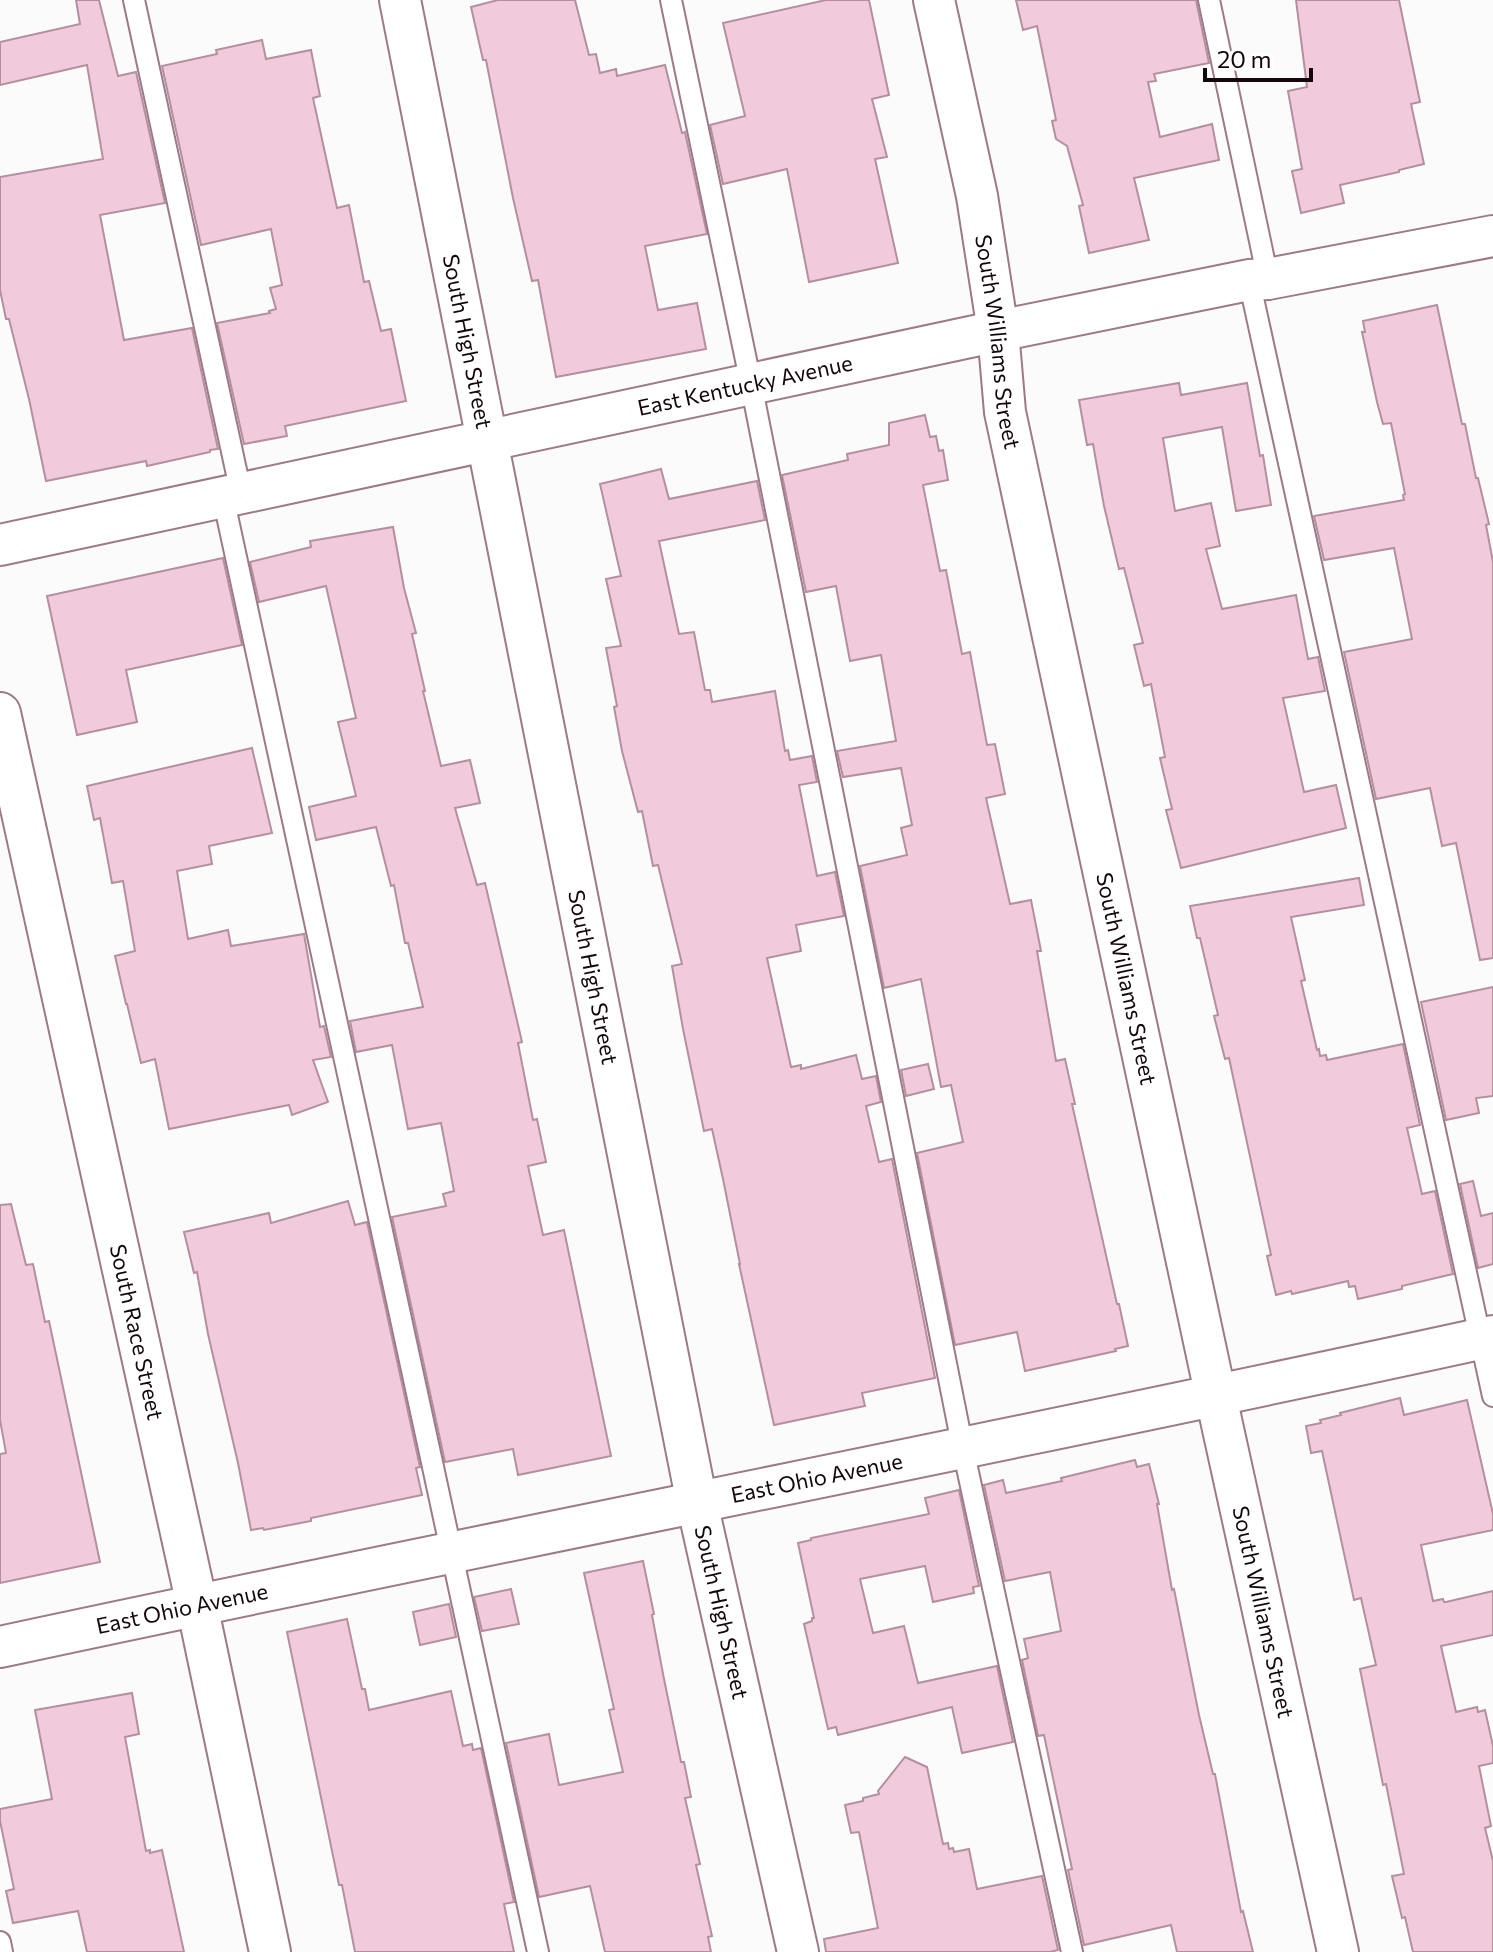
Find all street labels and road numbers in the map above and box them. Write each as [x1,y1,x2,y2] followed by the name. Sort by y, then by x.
[970,233,1027,451] street label: South Williams Street
[438,252,498,431] street label: South High Street
[635,349,855,421] street label: East Kentucky Avenue
[1091,870,1163,1087] street label: South Williams Street
[563,887,624,1067] street label: South High Street
[105,1241,170,1422] street label: South Race Street
[728,1447,905,1508] street label: East Ohio Avenue
[1227,1503,1300,1720] street label: South Williams Street
[689,1523,755,1702] street label: South High Street
[94,1577,270,1639] street label: East Ohio Avenue

